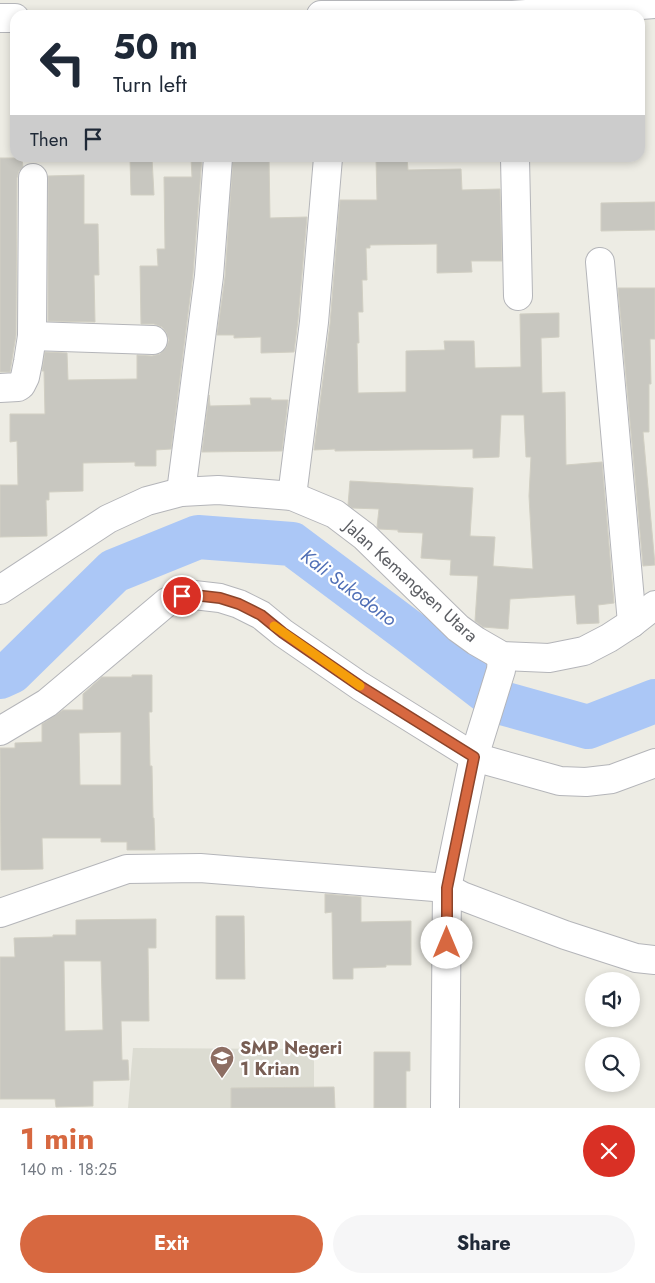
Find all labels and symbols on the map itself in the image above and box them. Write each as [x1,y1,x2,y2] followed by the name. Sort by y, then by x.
[337,512,484,648] street label: Jalan Kemangsen Utara
[295,542,402,632] water label: Kali Sukodono
[161,575,203,617] pin
[420,916,472,968] position arrow
[240,1035,342,1082] place label: SMP Negeri 1 Krian
[209,1045,235,1079] school or university icon: SMP Negeri 1 Krian

